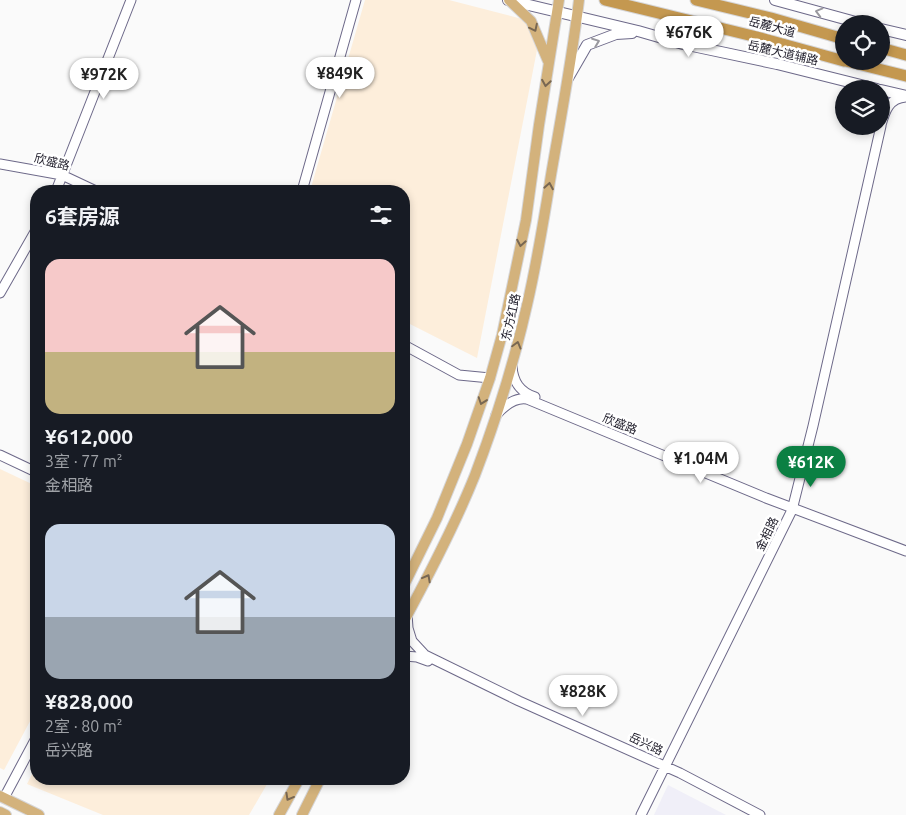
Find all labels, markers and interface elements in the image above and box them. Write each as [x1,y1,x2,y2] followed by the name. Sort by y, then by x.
[815,7,824,18] one-way arrow
[747,14,797,39] street label: 岳麓大道
[654,15,724,58] pin: ¥676K
[835,15,890,135] map controls
[835,15,890,70] button: locate
[528,23,538,32] one-way arrow
[666,23,712,41] text: ¥676K
[591,37,600,48] one-way arrow
[747,38,820,67] street label: 岳麓大道辅路
[305,56,375,99] pin: ¥849K
[69,58,139,100] pin: ¥972K
[317,64,363,82] text: ¥849K
[81,65,127,83] text: ¥972K
[541,78,551,87] one-way arrow
[835,80,890,135] button: layers
[33,151,71,172] street label: 欣盛路
[544,182,554,190] one-way arrow
[367,201,395,229] icon: filters
[45,204,120,228] text: 6套房源
[517,239,527,248] one-way arrow
[175,292,265,382] icon: home
[499,292,522,342] street label: 东方红路
[511,341,522,350] one-way arrow
[478,396,488,405] one-way arrow
[601,411,639,436] street label: 欣盛路
[45,424,133,448] text: ¥612,000
[660,442,742,484] pin: ¥1.04M
[776,446,846,488] pin: ¥612K
[674,449,728,467] text: ¥1.04M
[45,452,123,470] text: 3室 · 77 m²
[788,453,834,471] text: ¥612K
[45,476,93,494] text: 金相路
[753,515,780,553] street label: 金相路
[175,557,265,647] icon: home
[421,574,431,583] one-way arrow
[548,674,618,717] pin: ¥828K
[560,682,606,700] text: ¥828K
[45,689,133,713] text: ¥828,000
[45,717,123,735] text: 2室 · 80 m²
[627,730,665,757] street label: 岳兴路
[45,741,93,759] text: 岳兴路
[286,792,296,801] one-way arrow

